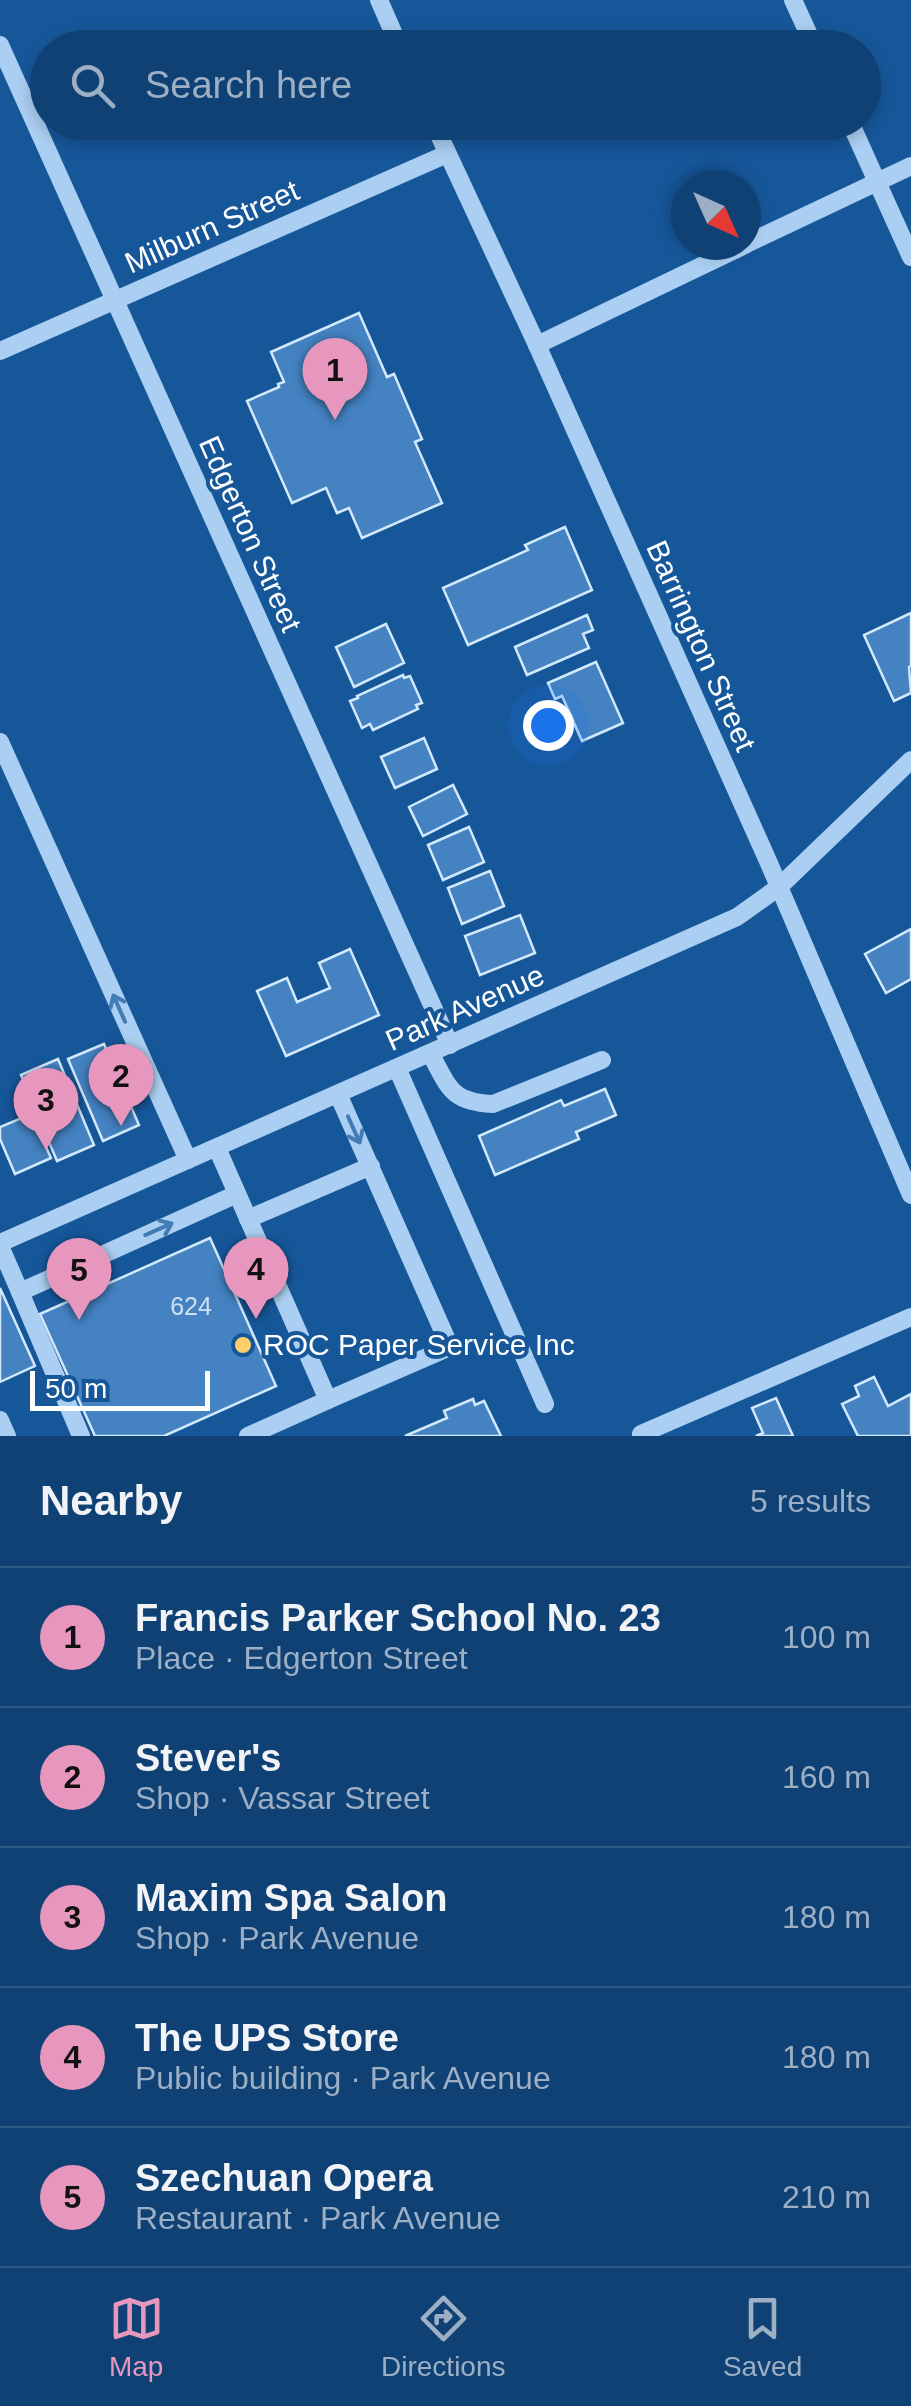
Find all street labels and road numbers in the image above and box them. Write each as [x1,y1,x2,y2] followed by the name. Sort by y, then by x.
[120,173,304,280] street label: Milburn Street
[193,431,309,637] street label: Edgerton Street
[640,535,763,757] street label: Barrington Street
[381,958,549,1057] street label: Park Avenue

